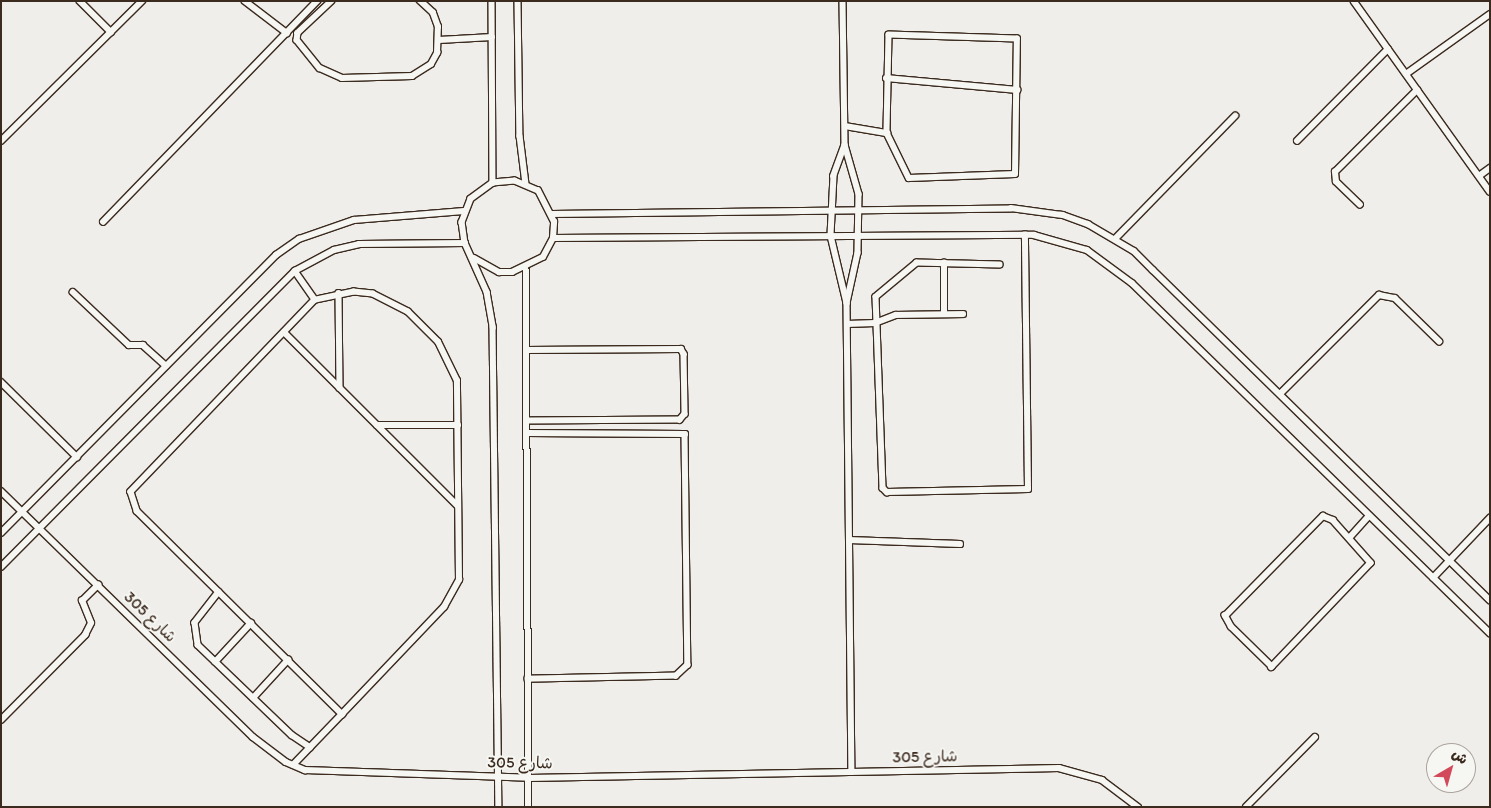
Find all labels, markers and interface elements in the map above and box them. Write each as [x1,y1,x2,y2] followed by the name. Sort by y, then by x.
[120,587,180,647] street label: شارع 305
[1426,743,1476,793] north arrow
[1449,745,1471,768] text: ش
[892,747,958,767] street label: شارع 305
[487,753,553,773] street label: شارع 305

